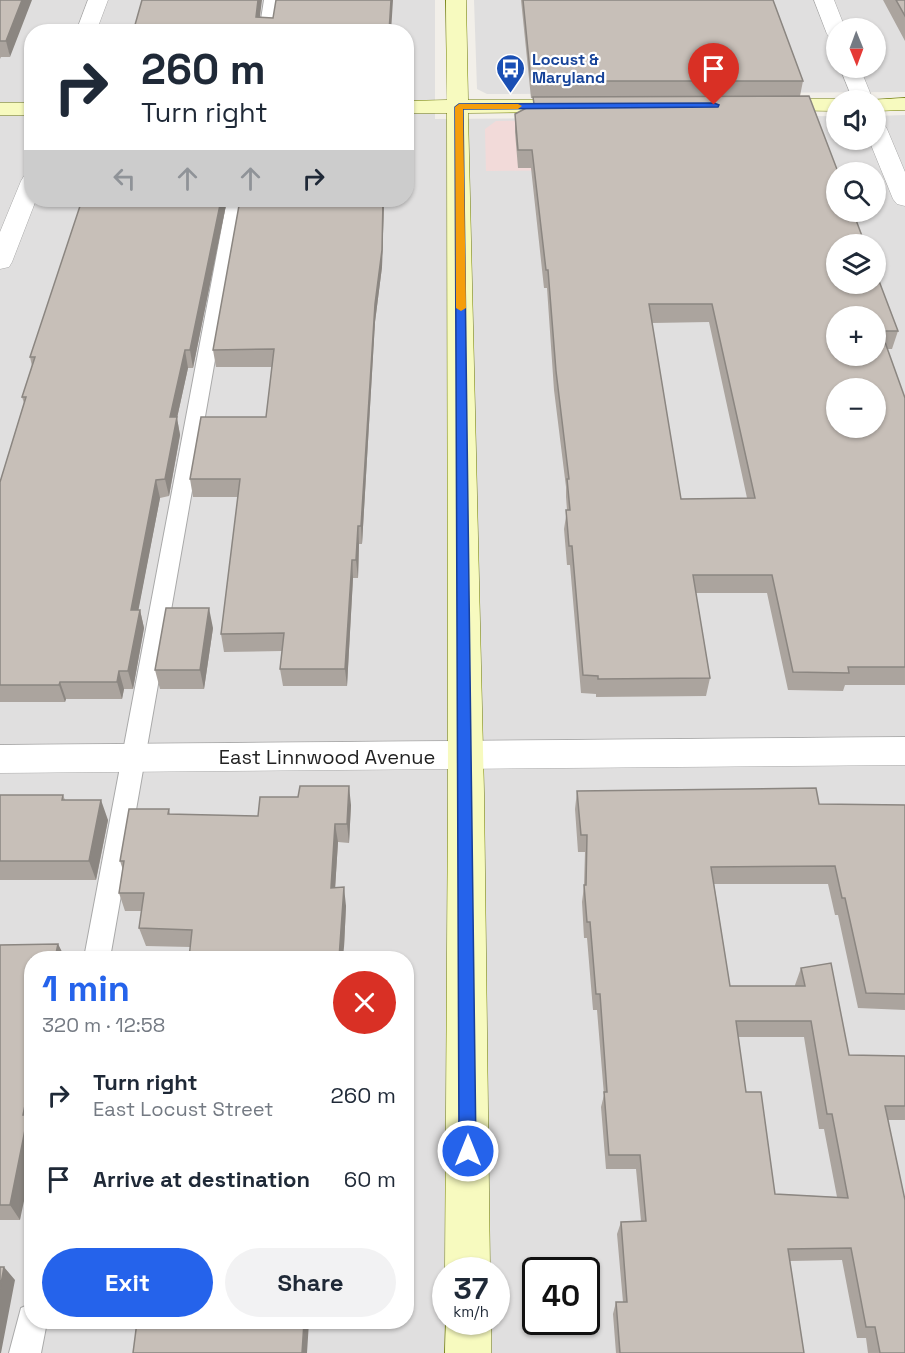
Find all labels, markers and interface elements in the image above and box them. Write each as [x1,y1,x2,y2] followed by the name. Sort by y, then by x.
[826,18,886,78] north arrow
[826,18,886,438] map controls
[141,43,266,96] text: 260 m
[688,43,739,105] pin
[42,48,120,126] icon: right
[532,49,605,88] place label: Locust & Maryland
[495,52,527,94] bus stop icon: Locust & Maryland
[697,52,730,85] icon: arrive
[826,90,886,150] button: sound
[141,95,268,130] text: Turn right
[108,162,141,195] icon: left
[171,162,204,195] icon: ahead
[234,162,267,195] icon: ahead
[297,162,330,195] icon: right
[826,162,886,222] button: search
[826,234,886,294] button: layers
[826,306,886,366] button: +
[826,378,886,438] button: −
[219,744,435,770] street label: East Linnwood Avenue
[42,966,130,1012] text: 1 min
[333,971,396,1034] button: close
[42,1012,165,1038] text: 320 m · 12:58
[93,1068,198,1096] text: Turn right
[42,1079,75,1112] icon: right
[331,1081,396,1109] text: 260 m
[93,1096,274,1122] text: East Locust Street
[436,1119,500,1183] position arrow
[42,1163,75,1196] icon: arrive
[93,1165,310,1193] text: Arrive at destination
[344,1165,396,1193] text: 60 m
[42,1248,213,1317] button: Exit
[225,1248,396,1317] button: Share
[522,1257,600,1335] speed limit sign: 40
[454,1269,488,1308] text: 37
[453,1302,489,1321] text: km/h

